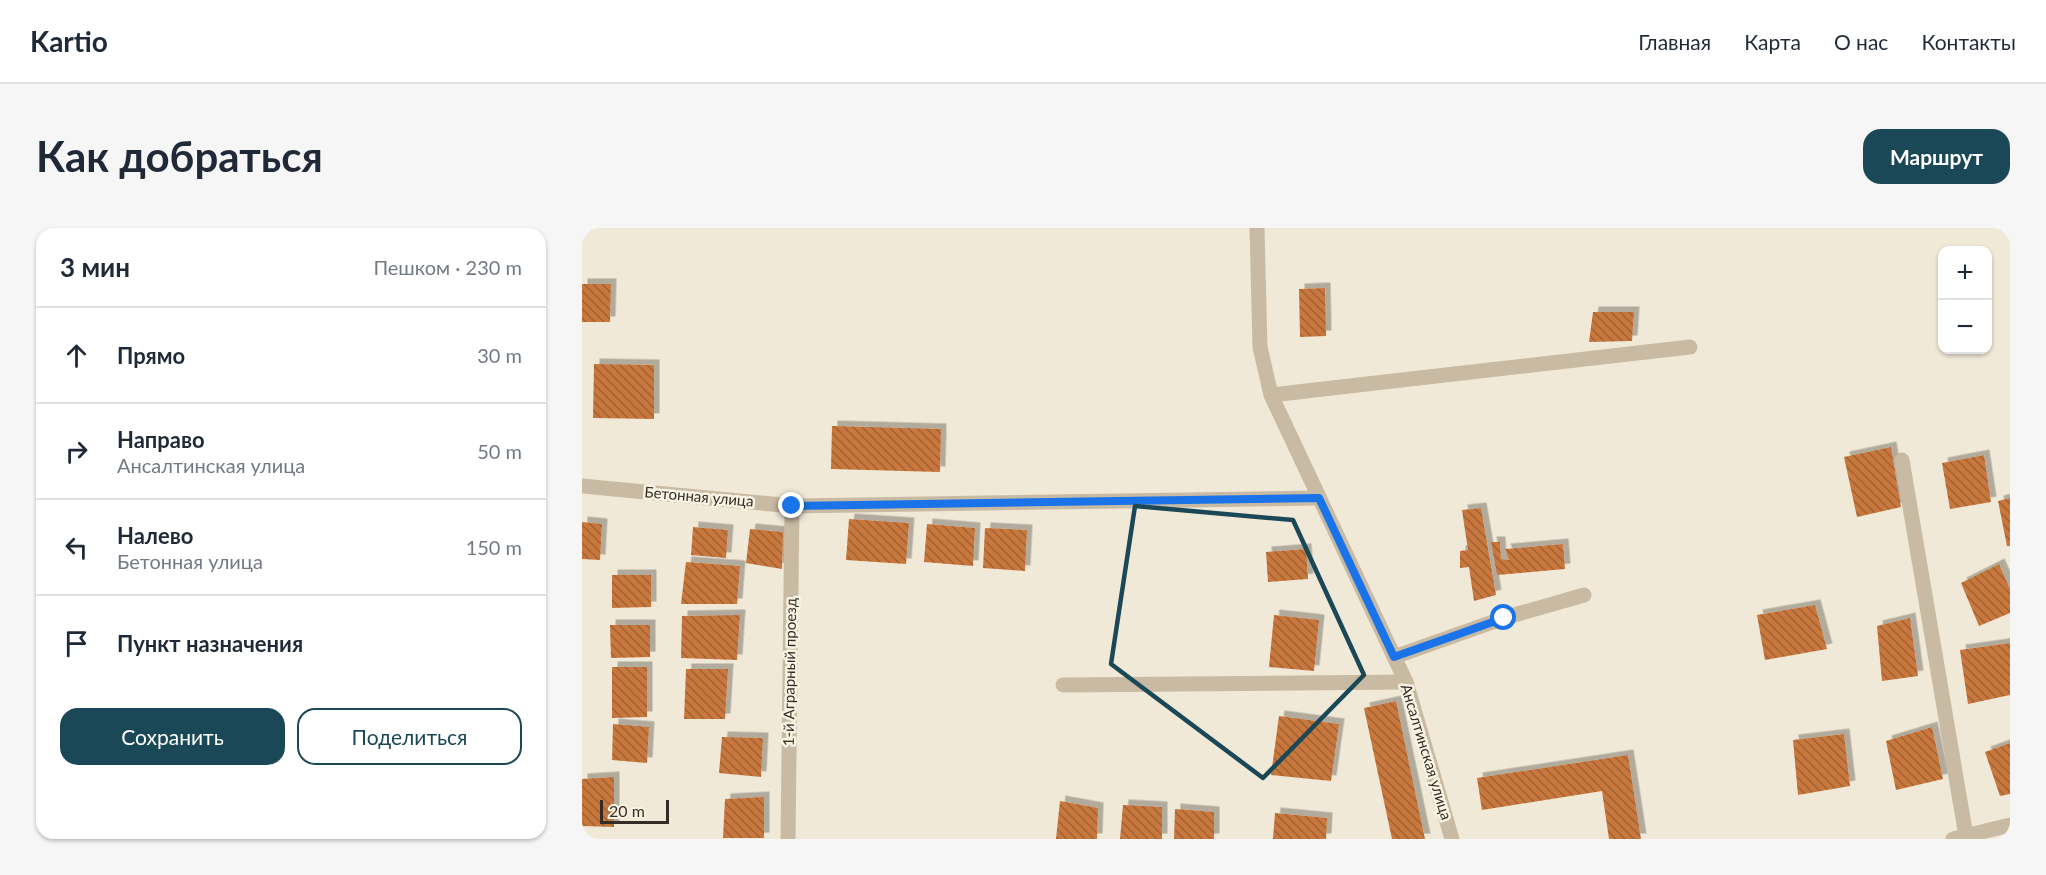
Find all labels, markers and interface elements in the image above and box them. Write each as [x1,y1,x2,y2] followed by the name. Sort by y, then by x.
[30,24,108,58] text: Kartio
[1638,29,1711,54] text: Главная
[1744,29,1801,54] text: Карта
[1834,29,1888,54] text: О нас
[1921,29,2016,54] text: Контакты
[1863,129,2010,184] button: Маршрут
[36,131,323,181] text: Как добраться
[1938,246,1992,354] map controls
[1938,246,1992,300] button: +
[60,251,130,283] text: 3 мин
[373,255,522,279] text: Пешком · 230 m
[1938,300,1992,354] button: −
[60,339,93,372] icon: ahead
[117,342,185,369] text: Прямо
[477,343,522,367] text: 30 m
[117,426,205,453] text: Направо
[60,435,93,468] icon: right
[477,439,522,463] text: 50 m
[117,453,305,477] text: Ансалтинская улица
[644,482,754,510] street label: Бетонная улица
[778,492,804,518] route end
[117,522,193,549] text: Налево
[60,531,93,564] icon: left
[466,535,522,559] text: 150 m
[117,549,263,573] text: Бетонная улица
[779,598,799,746] street label: 1-й Аграрный проезд
[1490,604,1516,630] route start
[60,627,93,660] icon: arrive
[117,630,303,657] text: Пункт назначения
[1398,682,1456,822] street label: Ансалтинская улица
[60,708,285,765] button: Сохранить
[297,708,522,765] button: Поделиться
[600,797,669,824] scale bar
[609,801,645,820] text: 20 m

